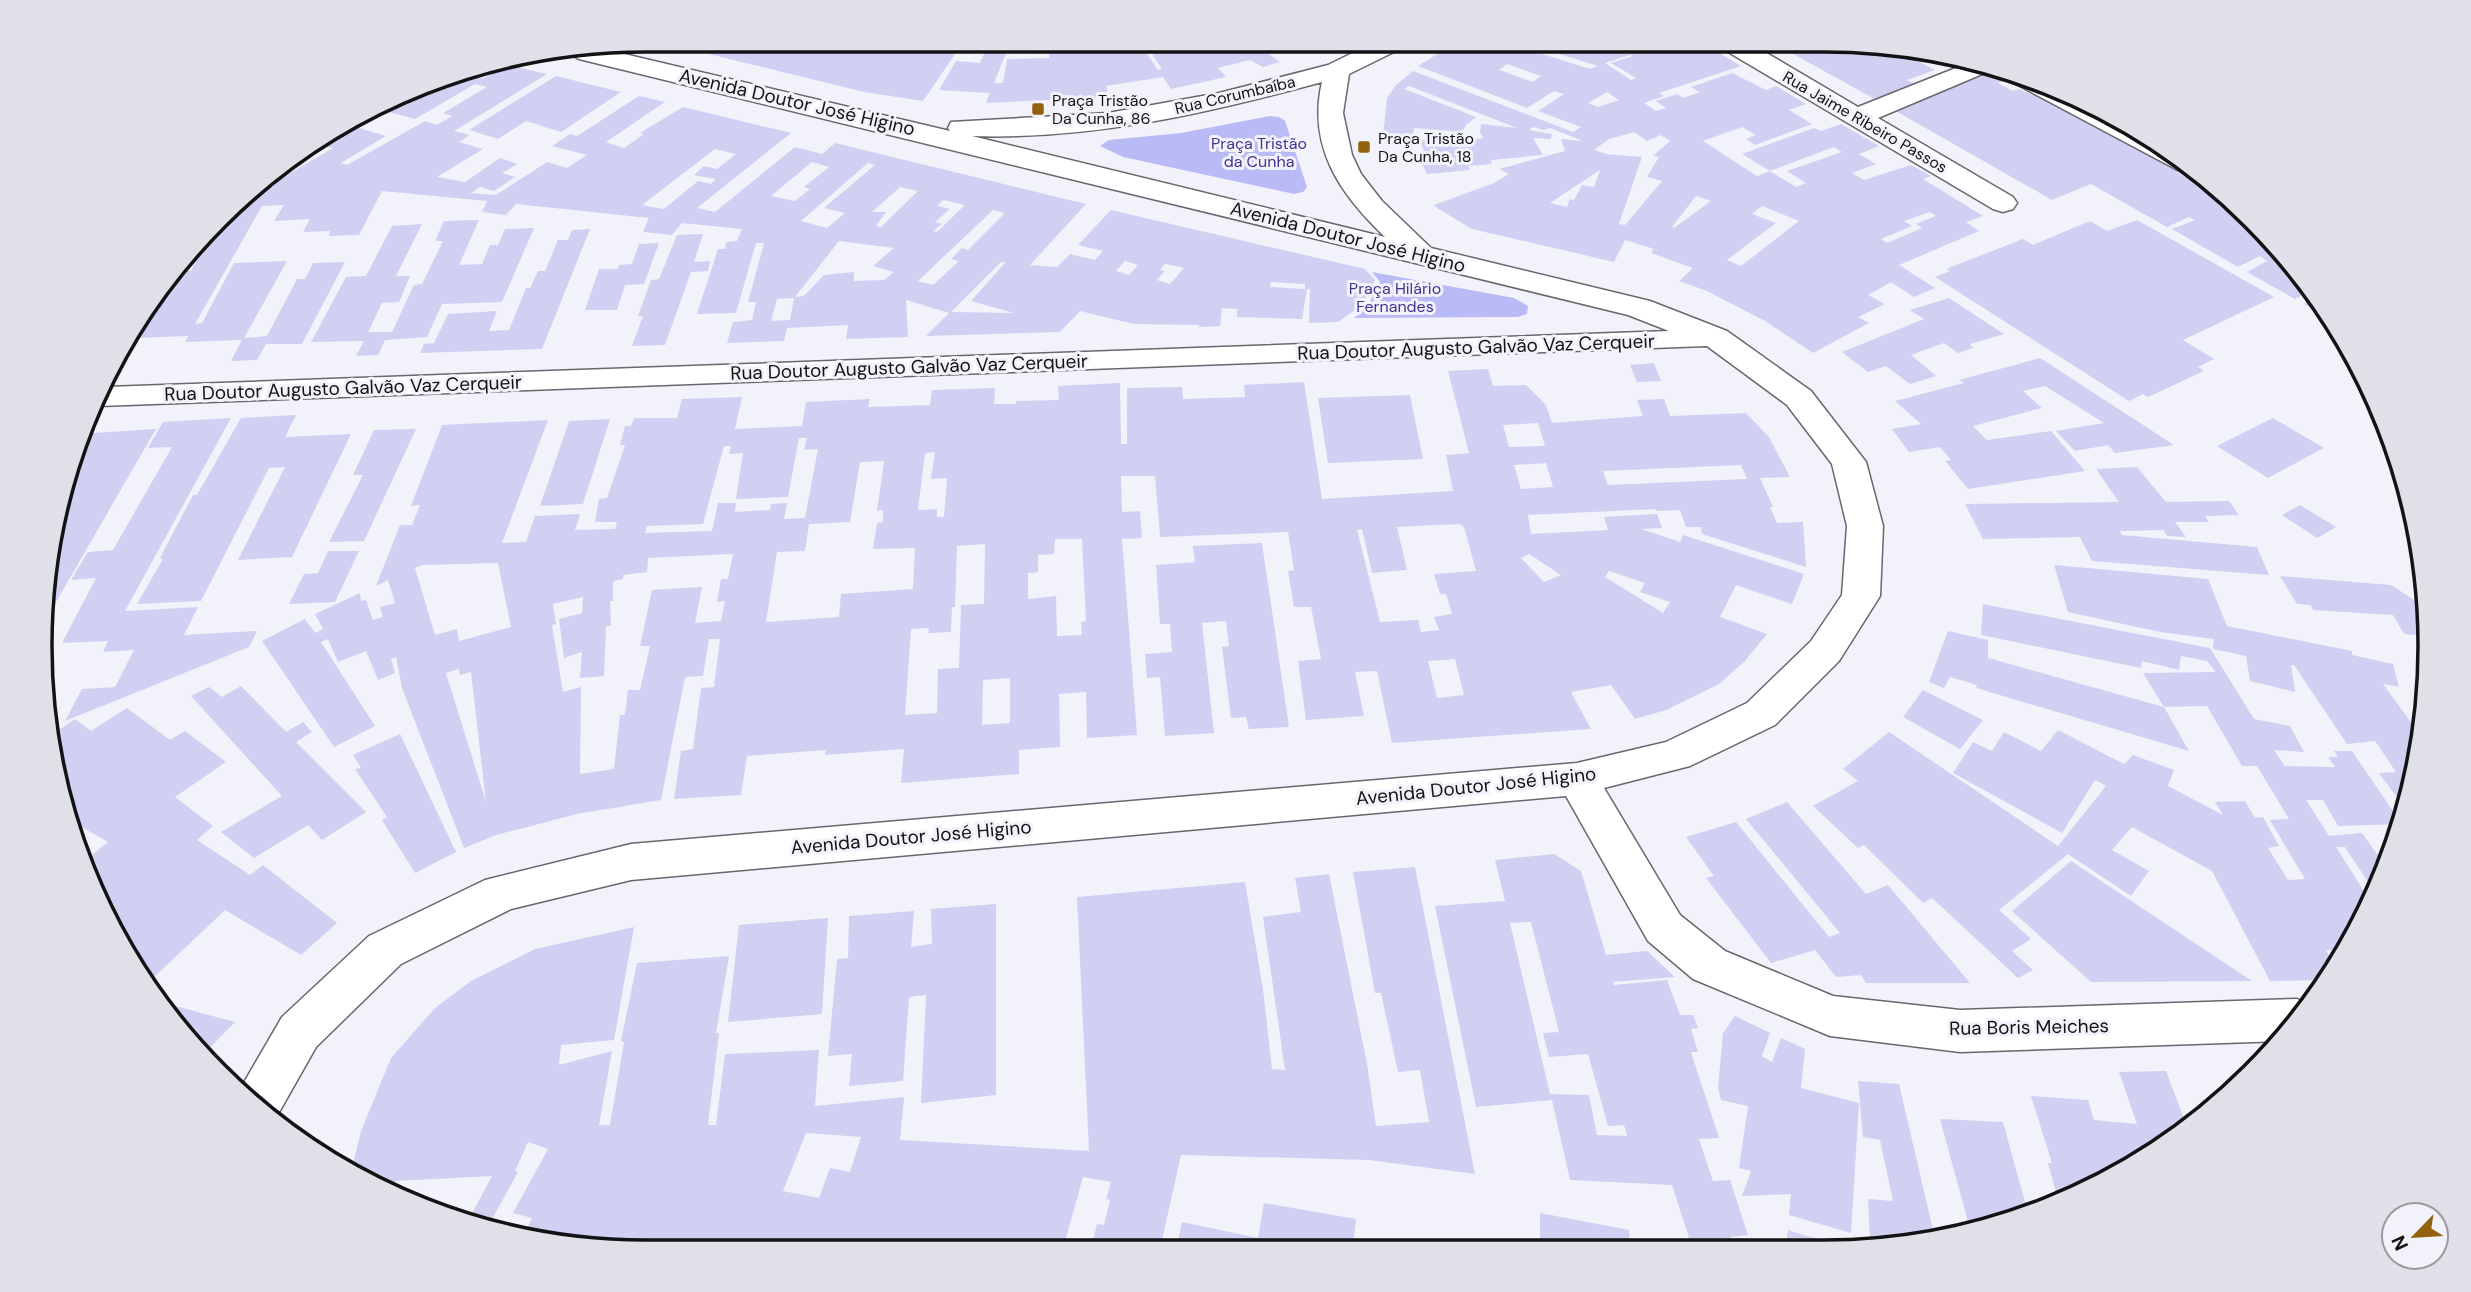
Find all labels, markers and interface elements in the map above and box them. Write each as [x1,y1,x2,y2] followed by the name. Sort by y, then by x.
[677,63,917,141] street label: Avenida Doutor José Higino
[1779,66,1951,178] street label: Rua Jaime Ribeiro Passos
[1173,71,1297,119] street label: Rua Corumbaíba
[1052,90,1151,129] place label: Praça Tristão Da Cunha, 86
[1030,101,1046,117] marker: Praça Tristão Da Cunha, 86
[1378,128,1474,167] place label: Praça Tristão Da Cunha, 18
[1211,133,1307,172] park label: Praça Tristão da Cunha
[1356,139,1372,155] marker: Praça Tristão Da Cunha, 18
[1228,196,1468,278] street label: Avenida Doutor José Higino
[1349,278,1441,317] park label: Praça Hilário Fernandes
[1297,328,1655,366] street label: Rua Doutor Augusto Galvão Vaz Cerqueir
[730,348,1088,386] street label: Rua Doutor Augusto Galvão Vaz Cerqueir
[164,369,522,407] street label: Rua Doutor Augusto Galvão Vaz Cerqueir
[1355,761,1597,811] street label: Avenida Doutor José Higino
[790,814,1032,860] street label: Avenida Doutor José Higino
[1949,1013,2109,1041] street label: Rua Boris Meiches
[2380,1201,2450,1271] north arrow
[2386,1231,2414,1255] text: N

